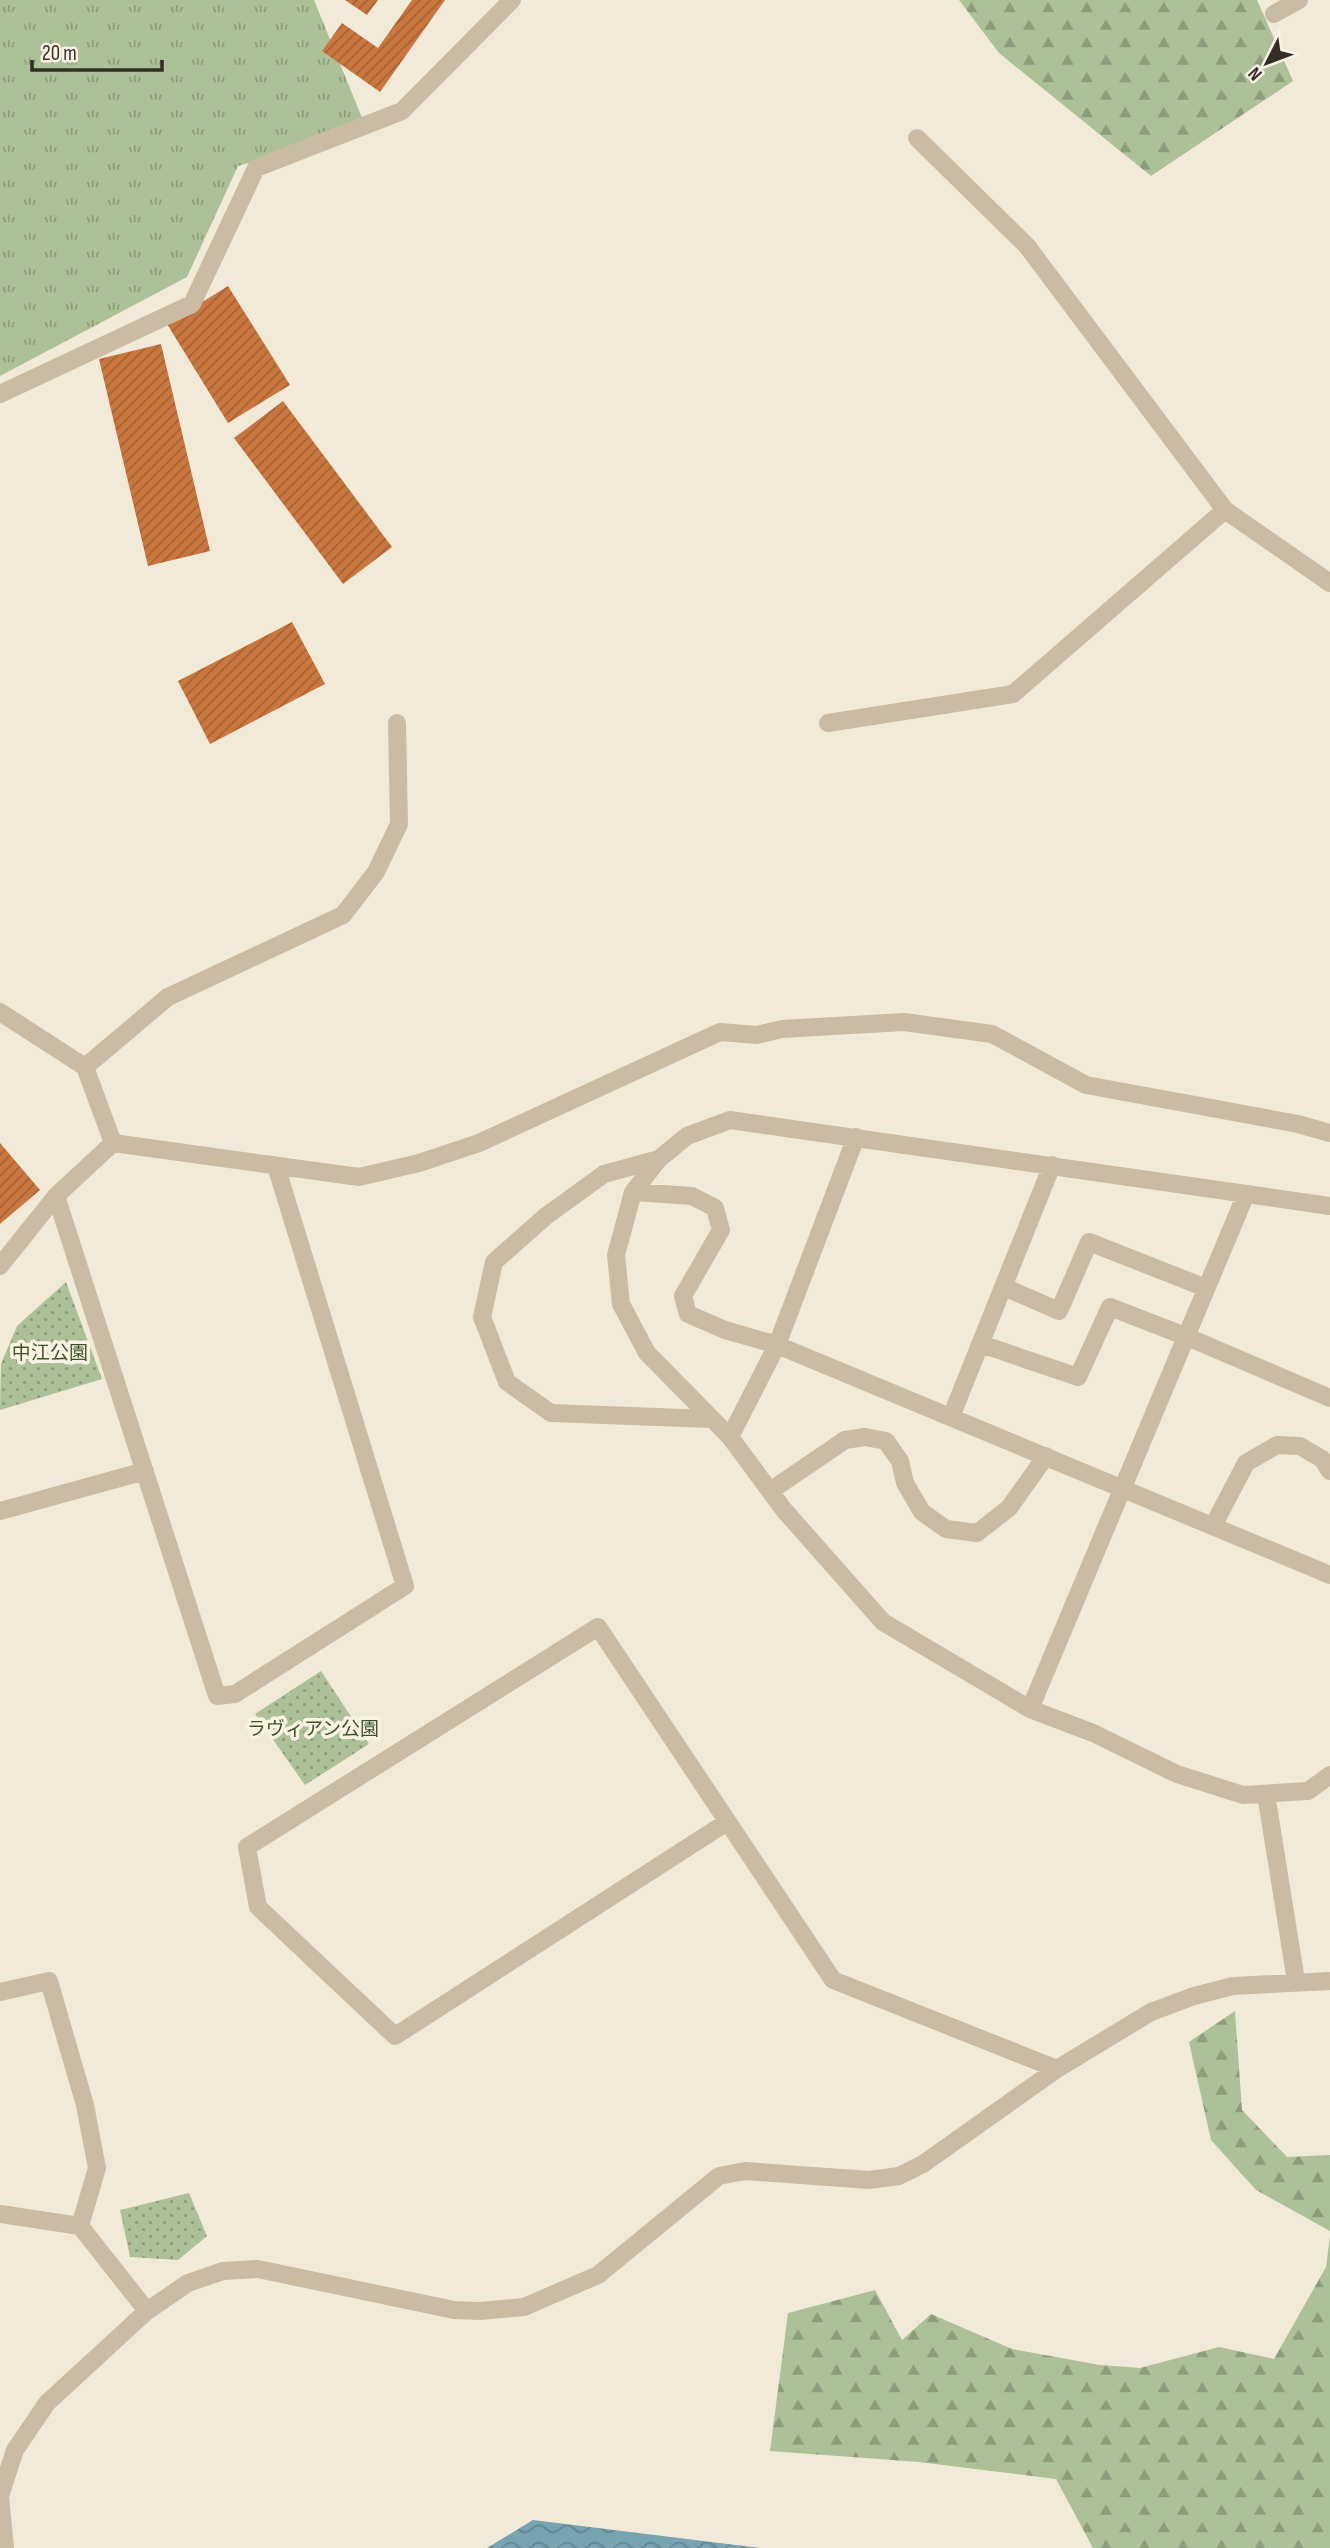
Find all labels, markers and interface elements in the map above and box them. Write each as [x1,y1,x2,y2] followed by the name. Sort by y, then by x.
[32,28,161,72] scale bar
[1232,28,1302,98] north arrow
[42,41,77,66] text: 20 m
[1244,62,1267,85] text: N
[12,1342,88,1365] park label: 中江公園
[247,1718,379,1741] park label: ラヴィアン公園

